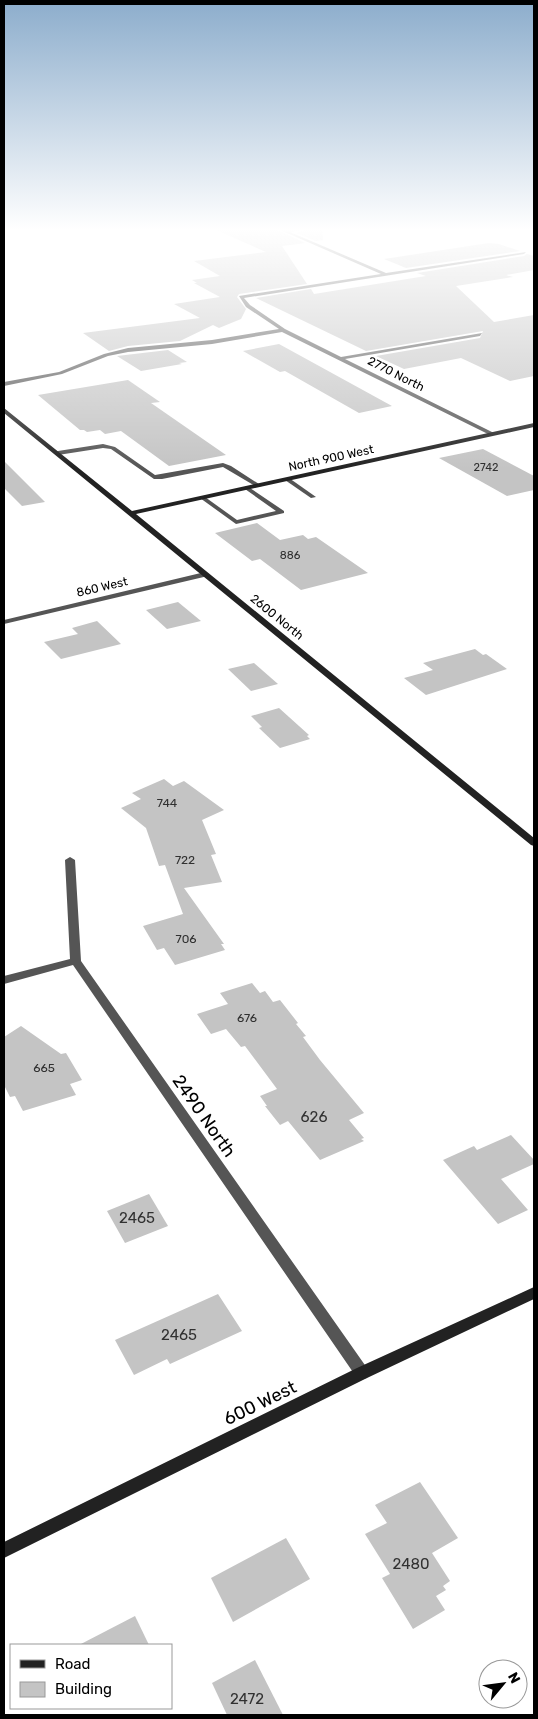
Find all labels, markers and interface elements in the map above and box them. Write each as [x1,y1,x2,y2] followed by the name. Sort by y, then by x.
[365,354,427,394] street label: 2770 North
[287,442,375,474] street label: North 900 West
[473,461,499,474] house number: 2742
[280,549,301,562] house number: 886
[75,574,129,600] street label: 860 West
[248,591,306,643] street label: 2600 North
[157,796,178,810] house number: 744
[175,853,195,867] house number: 722
[175,932,197,946] house number: 706
[237,1011,257,1025] house number: 676
[33,1061,55,1075] house number: 665
[168,1071,240,1161] street label: 2490 North
[301,1108,327,1126] house number: 626
[119,1209,155,1227] house number: 2465
[161,1326,197,1344] house number: 2465
[220,1376,300,1430] street label: 600 West
[392,1555,430,1573] house number: 2480
[10,1644,172,1709] legend
[55,1655,91,1673] text: Road
[478,1659,528,1709] north arrow
[504,1669,524,1686] text: N
[55,1680,112,1698] text: Building
[230,1690,264,1708] house number: 2472

